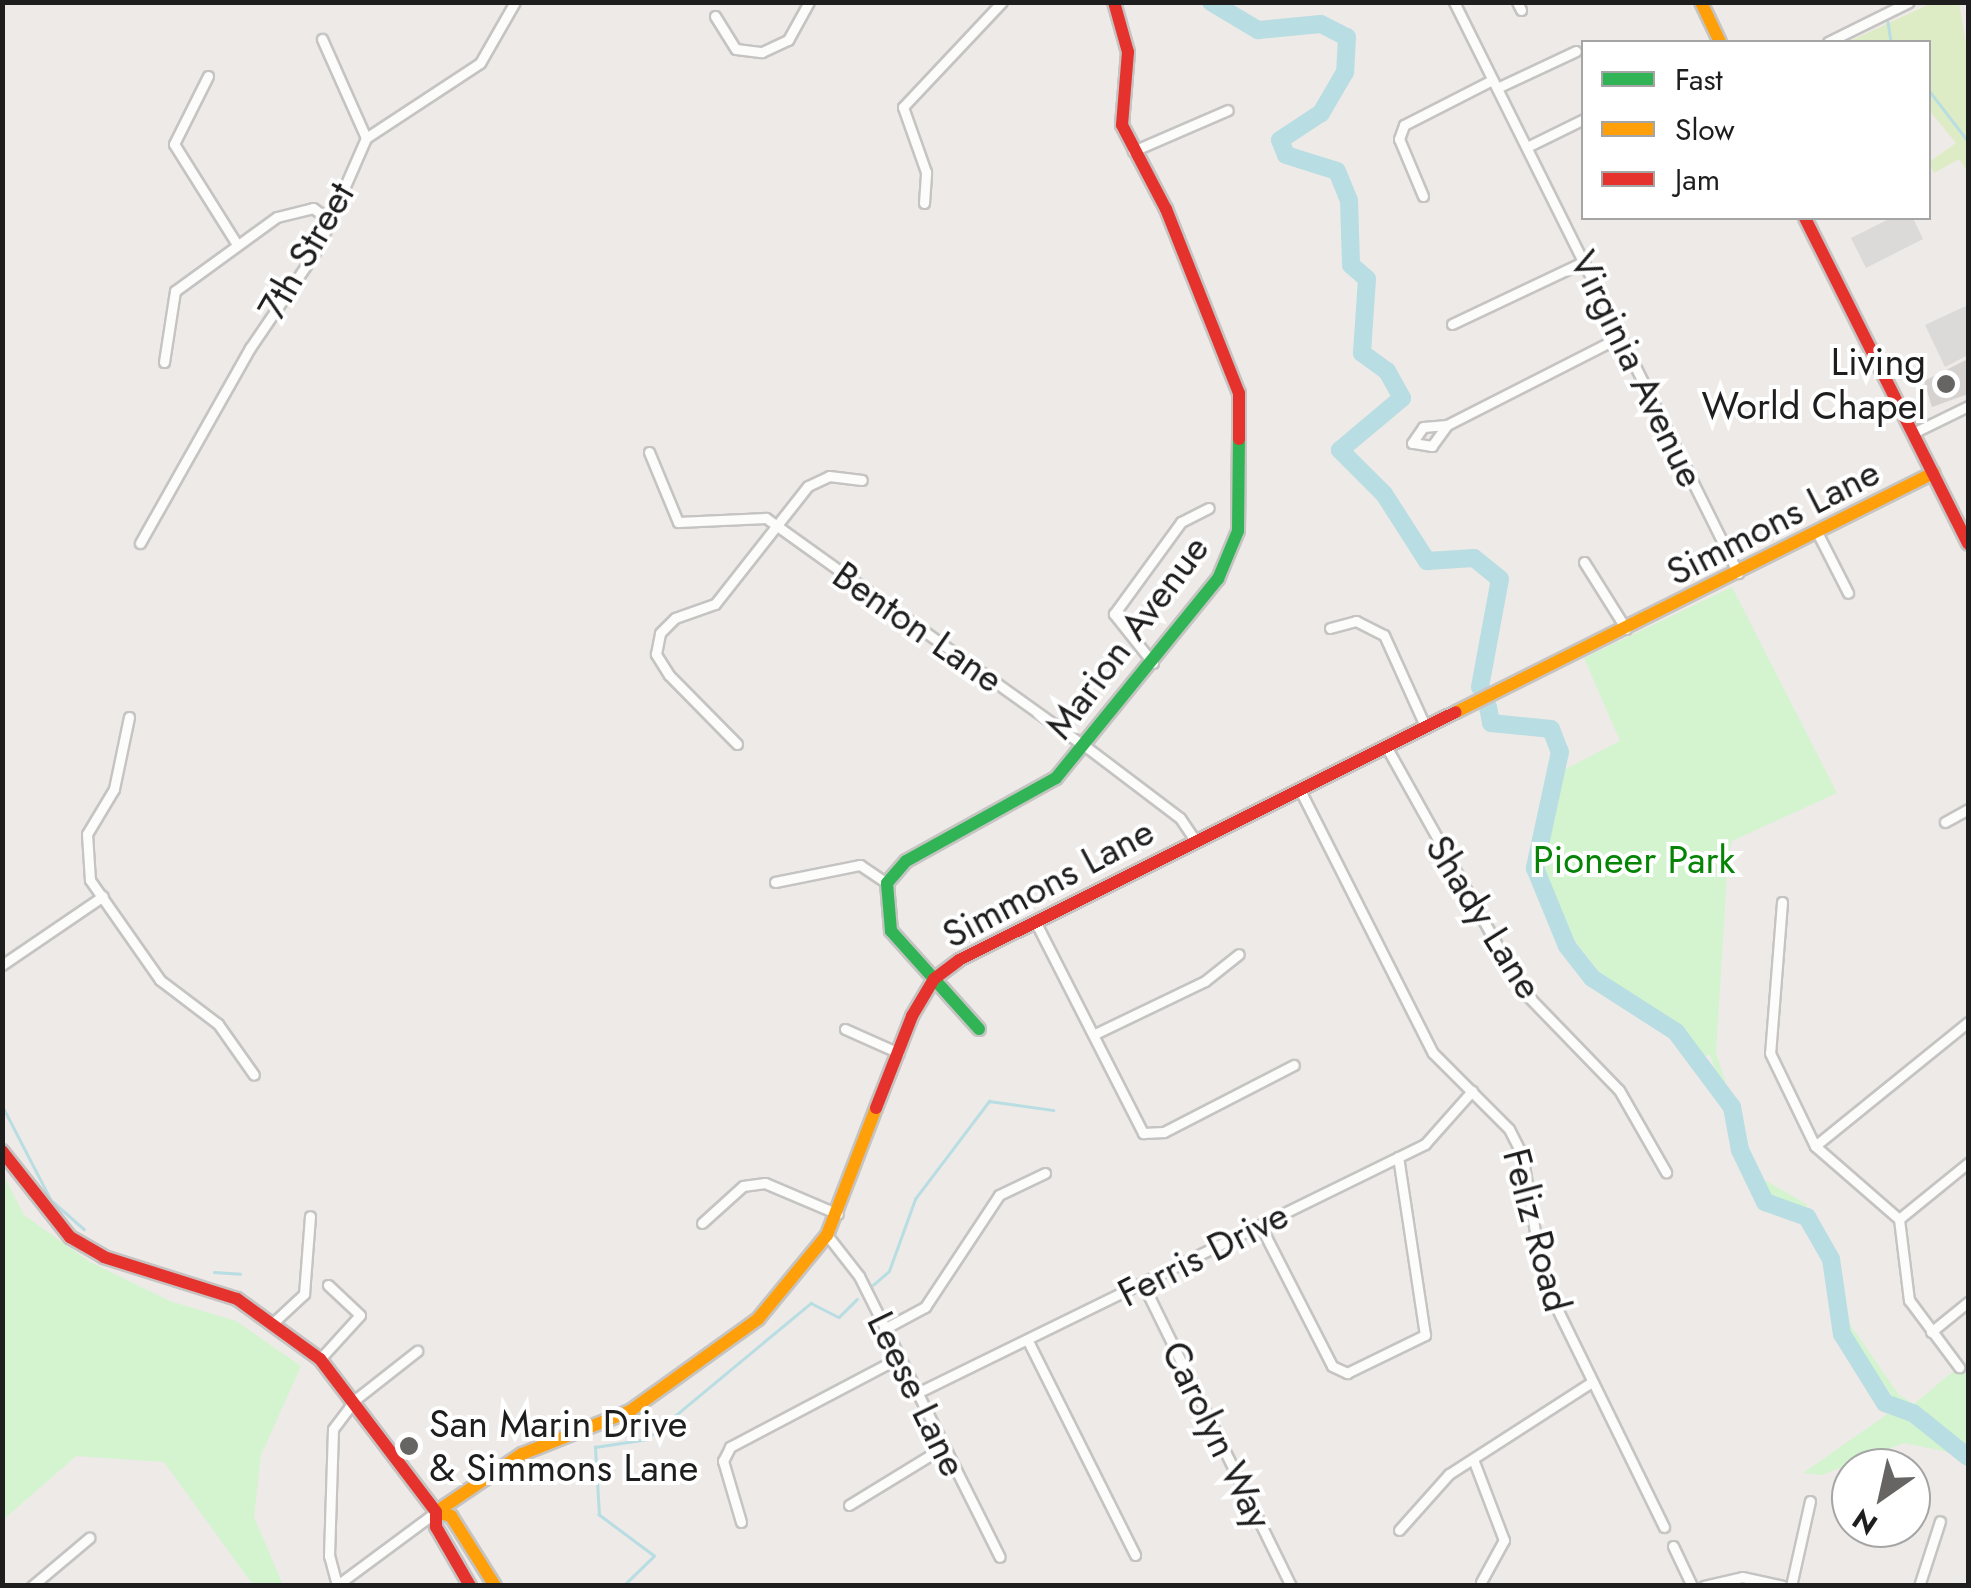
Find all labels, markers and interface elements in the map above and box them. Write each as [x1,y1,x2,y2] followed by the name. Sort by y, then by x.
[1581,40,1931,220] legend
[1675,58,1723,101] text: Fast
[1675,108,1735,151] text: Slow
[1675,158,1720,201] text: Jam
[248,174,364,328] street label: 7th Street
[1560,244,1714,494] street label: Virginia Avenue
[1702,339,1926,428] place label: Living World Chapel
[1935,373,1957,395] marker: Living World Chapel
[1659,449,1887,595] street label: Simmons Lane
[1036,526,1218,748] street label: Marion Avenue
[824,552,1012,702] street label: Benton Lane
[935,808,1161,958] street label: Simmons Lane
[1416,827,1552,1007] street label: Shady Lane
[1533,837,1735,883] park label: Pioneer Park
[1493,1143,1581,1317] street label: Feliz Road
[1110,1192,1296,1316] street label: Ferris Drive
[858,1304,976,1484] street label: Leese Lane
[1152,1334,1282,1536] street label: Carolyn Way
[429,1401,698,1490] place label: San Marin Drive & Simmons Lane
[398,1435,420,1457] marker: San Marin Drive & Simmons Lane
[1831,1448,1931,1548] north arrow
[1844,1498,1886,1545] text: N

